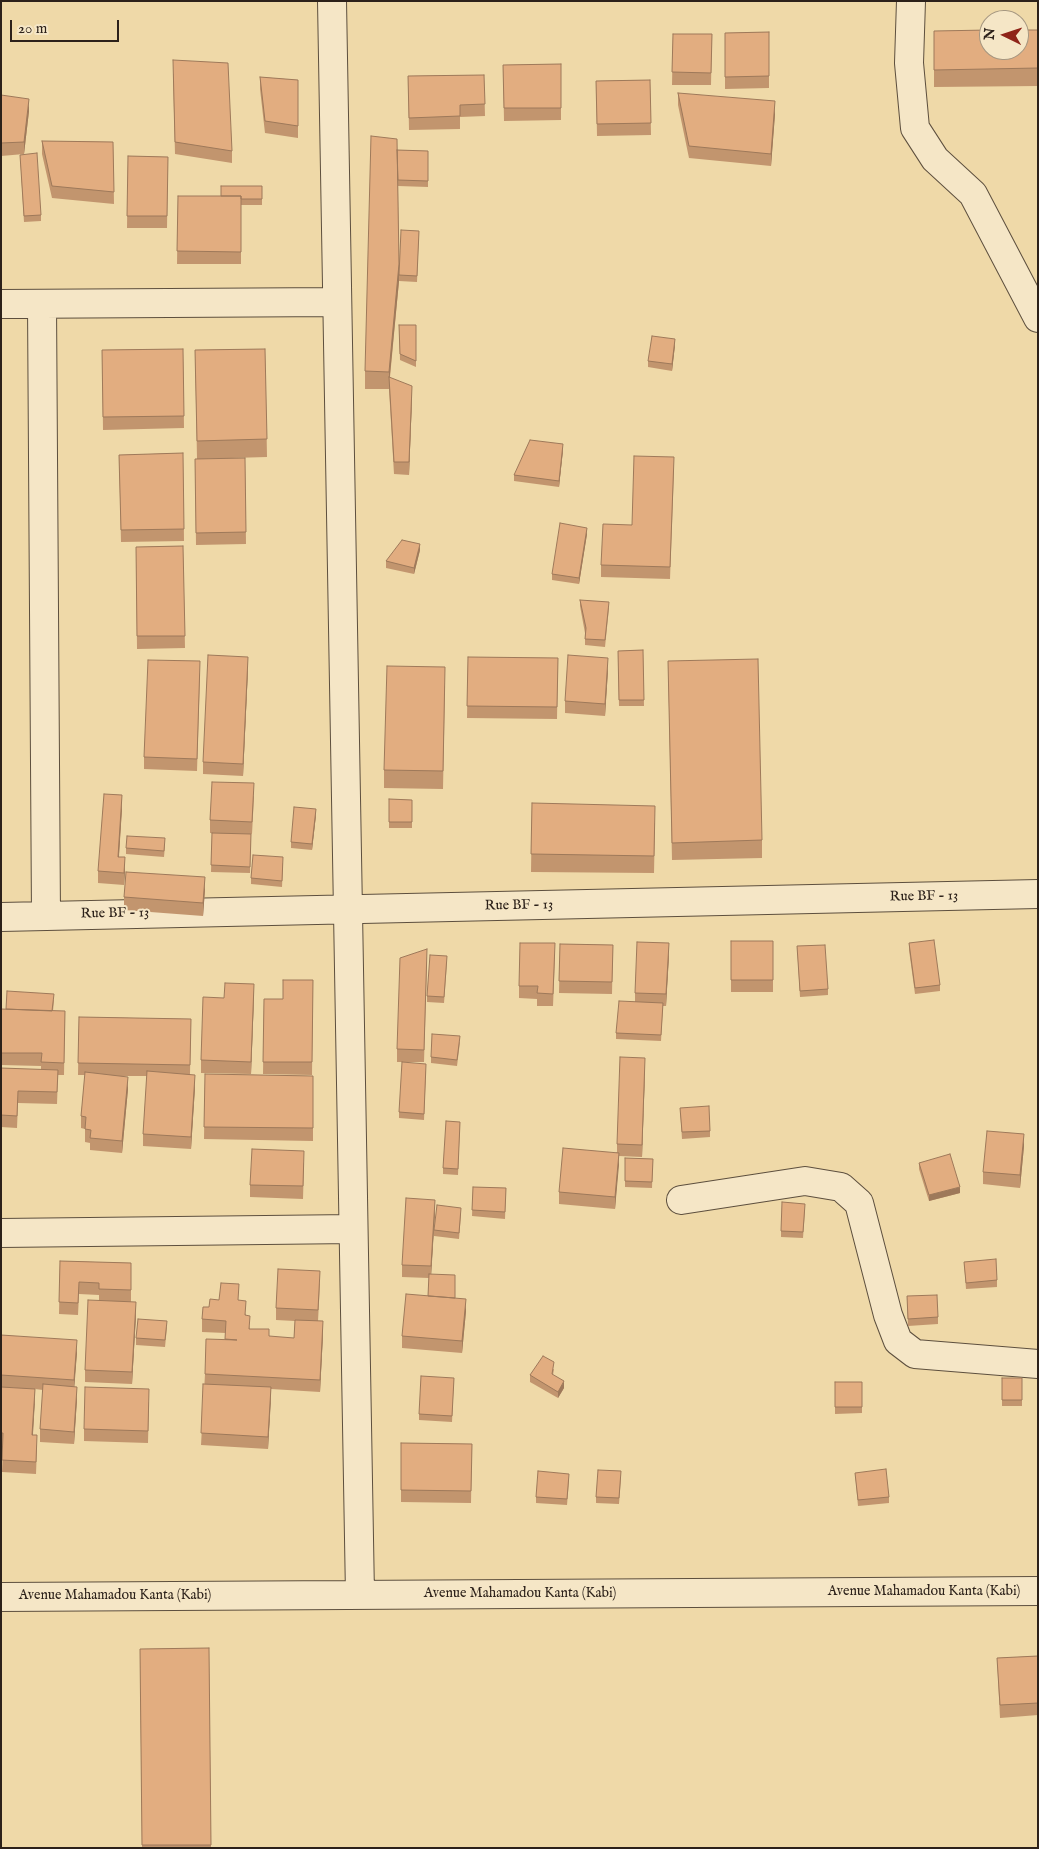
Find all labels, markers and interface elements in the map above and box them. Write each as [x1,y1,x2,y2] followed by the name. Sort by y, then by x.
[12,10,121,42] scale bar
[979,10,1029,60] north arrow
[18,19,47,38] text: 20 m
[981,27,999,41] text: N
[890,888,958,906] street label: Rue BF - 13
[485,897,553,915] street label: Rue BF - 13
[81,905,149,923] street label: Rue BF - 13
[828,1584,1020,1600] street label: Avenue Mahamadou Kanta (Kabi)
[424,1586,616,1602] street label: Avenue Mahamadou Kanta (Kabi)
[19,1588,211,1604] street label: Avenue Mahamadou Kanta (Kabi)

